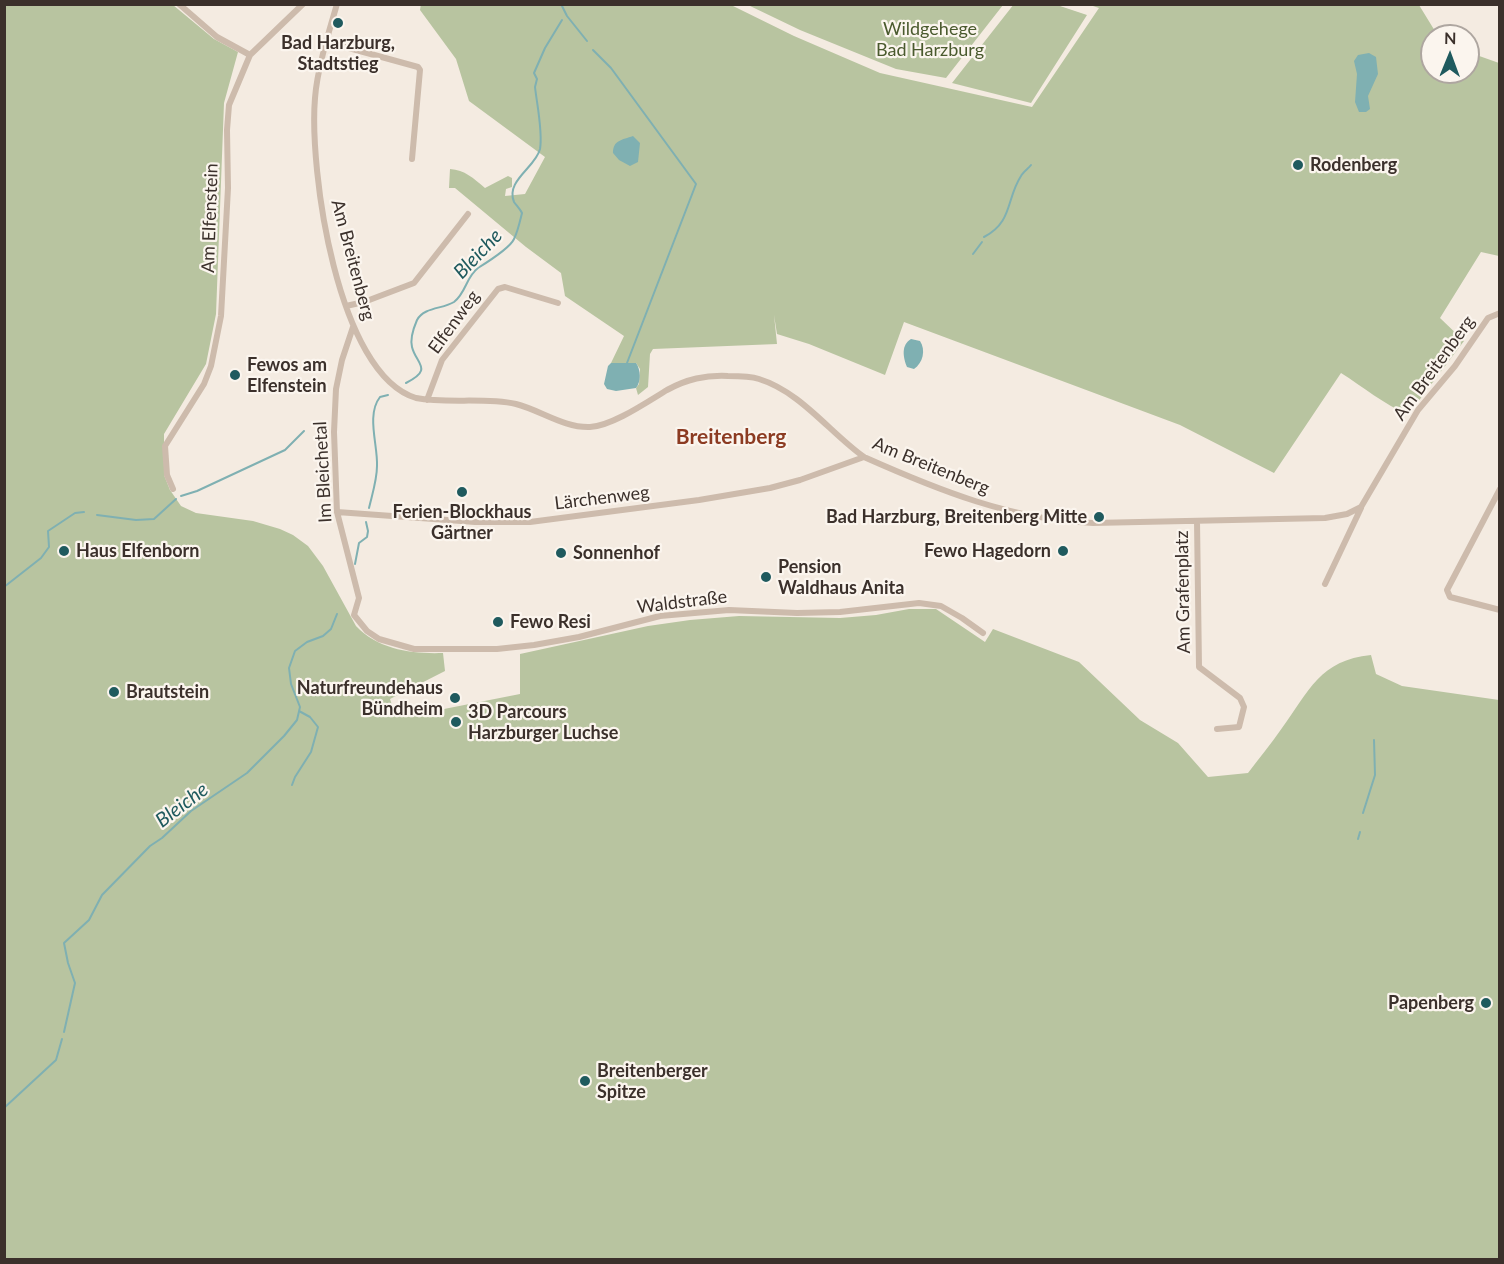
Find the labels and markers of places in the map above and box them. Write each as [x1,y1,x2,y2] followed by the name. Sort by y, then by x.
[331,16,345,30] marker: Bad Harzburg, Stadtstieg
[281,32,395,74] place label: Bad Harzburg, Stadtstieg
[1310,154,1397,176] place label: Rodenberg
[1291,158,1305,172] marker: Rodenberg
[247,354,327,397] place label: Fewos am Elfenstein
[228,368,242,382] marker: Fewos am Elfenstein
[455,485,469,499] marker: Ferien-Blockhaus Gärtner
[393,501,531,544] place label: Ferien-Blockhaus Gärtner
[826,506,1087,528] place label: Bad Harzburg, Breitenberg Mitte
[1092,510,1106,524] marker: Bad Harzburg, Breitenberg Mitte
[76,540,199,562] place label: Haus Elfenborn
[924,540,1051,562] place label: Fewo Hagedorn
[573,542,660,564] place label: Sonnenhof
[57,544,71,558] marker: Haus Elfenborn
[1056,544,1070,558] marker: Fewo Hagedorn
[554,546,568,560] marker: Sonnenhof
[778,556,904,598] place label: Pension Waldhaus Anita
[759,570,773,584] marker: Pension Waldhaus Anita
[510,611,591,633] place label: Fewo Resi
[491,615,505,629] marker: Fewo Resi
[297,677,443,720] place label: Naturfreundehaus Bündheim
[126,681,209,703] place label: Brautstein
[107,685,121,699] marker: Brautstein
[448,691,462,705] marker: Naturfreundehaus Bündheim
[468,701,618,744] place label: 3D Parcours Harzburger Luchse
[449,715,463,729] marker: 3D Parcours Harzburger Luchse
[1388,992,1474,1014] place label: Papenberg
[1479,996,1493,1010] marker: Papenberg
[597,1060,708,1102] place label: Breitenberger Spitze
[578,1074,592,1088] marker: Breitenberger Spitze

